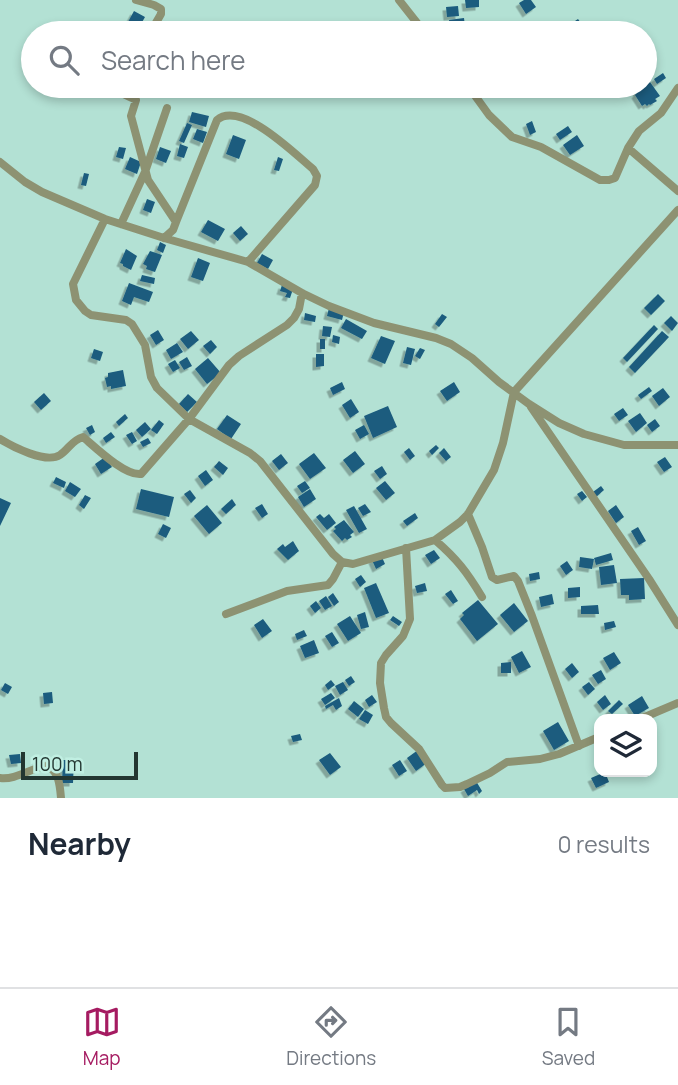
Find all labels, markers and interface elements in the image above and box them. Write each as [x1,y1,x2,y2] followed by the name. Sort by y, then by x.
[21,21,657,98] search box
[45,41,83,79] icon: search
[101,42,246,78] text: Search here
[594,714,657,777] map controls
[594,714,657,777] button: layers
[21,749,138,781] scale bar
[32,751,83,777] text: 100 m
[28,823,131,864] text: Nearby
[557,828,650,860] text: 0 results
[83,1003,121,1071] tab: Map
[286,1003,376,1071] tab: Directions
[542,1003,595,1071] tab: Saved

